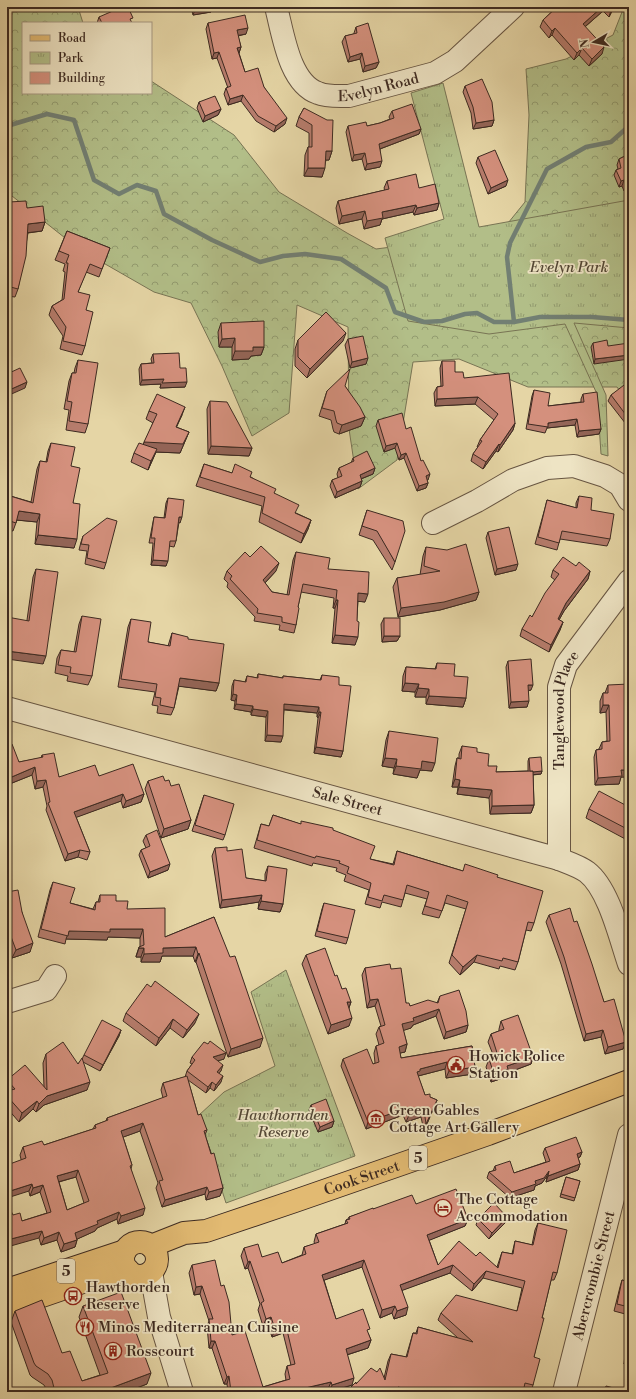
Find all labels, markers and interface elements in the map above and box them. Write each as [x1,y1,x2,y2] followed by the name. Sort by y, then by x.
[22,22,152,94] legend
[574,22,614,62] north arrow
[58,31,86,46] text: Road
[577,38,593,49] text: N
[58,51,84,66] text: Park
[338,69,422,106] street label: Evelyn Road
[57,71,106,86] text: Building
[529,258,608,277] park label: Evelyn Park
[550,647,584,770] street label: Tanglewood Place
[310,783,385,820] street label: Sale Street
[469,1047,565,1083] place label: Howick Police Station
[446,1055,466,1075] public building icon: Howick Police Station
[389,1101,520,1137] place label: Green Gables Cottage Art Gallery
[236,1106,329,1142] park label: Hawthornden Reserve
[366,1109,386,1129] museum icon: Green Gables Cottage Art Gallery
[409,1146,427,1170] road number: 5
[321,1156,403,1200] street label: Cook Street
[455,1190,568,1226] place label: The Cottage Accommodation
[433,1198,453,1218] hotel icon: The Cottage Accommodation
[568,1208,620,1344] street label: Abercrombie Street
[57,1259,75,1283] road number: 5
[86,1278,170,1314] place label: Hawthorden Reserve
[63,1286,83,1306] bus stop icon: Hawthorden Reserve
[75,1317,95,1337] restaurant icon: Minos Mediterranean Cuisine
[98,1318,299,1337] place label: Minos Mediterranean Cuisine
[103,1341,123,1361] building icon: Rosscourt
[126,1342,195,1361] place label: Rosscourt

